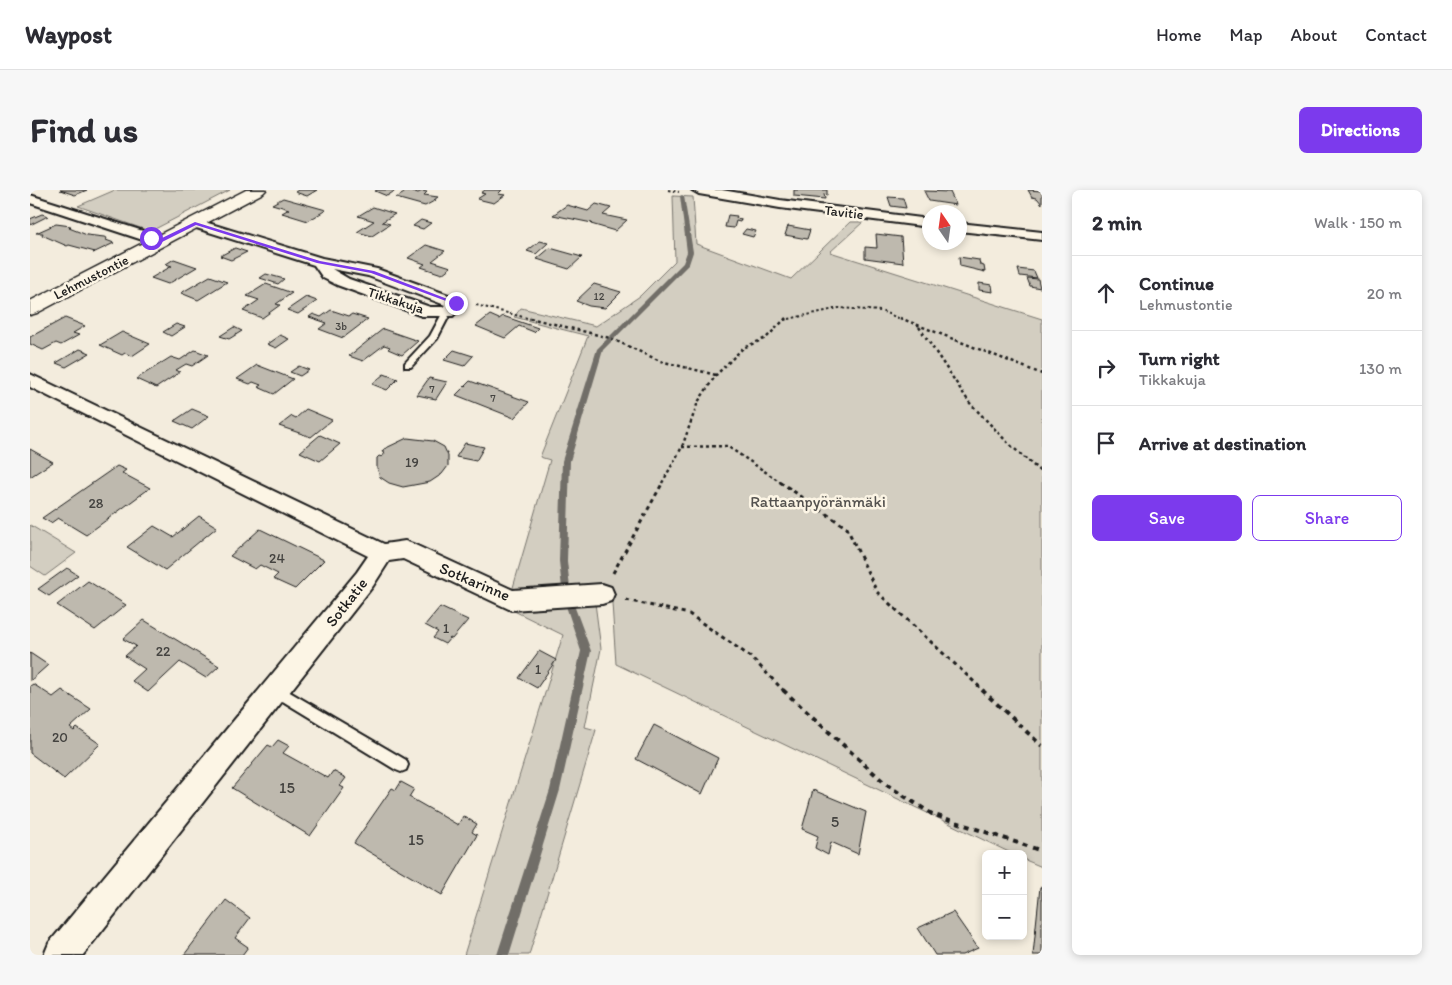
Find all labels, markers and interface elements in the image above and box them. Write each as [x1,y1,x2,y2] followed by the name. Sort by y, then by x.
[25,20,112,49] text: Waypost
[1156,24,1202,46] text: Home
[1230,24,1263,46] text: Map
[1291,24,1337,46] text: About
[1365,24,1427,46] text: Contact
[1299,107,1422,153] button: Directions
[30,109,138,151] text: Find us
[823,202,865,223] street label: Tavitie
[922,205,967,250] north arrow
[1092,210,1142,235] text: 2 min
[1314,213,1402,232] text: Walk · 150 m
[140,227,163,250] route start
[51,251,132,304] street label: Lehmustontie
[1139,272,1214,295] text: Continue
[1092,279,1120,307] icon: ahead
[365,283,427,318] street label: Tikkakuja
[1367,284,1402,303] text: 20 m
[594,290,605,303] house number: 12
[445,292,468,315] route end
[1139,295,1233,314] text: Lehmustontie
[335,320,347,333] house number: 3b
[1139,347,1220,370] text: Turn right
[1092,354,1120,382] icon: right
[1359,359,1402,378] text: 130 m
[1139,370,1206,389] text: Tikkakuja
[429,383,435,396] house number: 7
[490,392,496,405] house number: 7
[1092,429,1120,457] icon: arrive
[1139,432,1306,455] text: Arrive at destination
[405,454,419,471] house number: 19
[750,492,886,511] park label: Rattaanpyöränmäki
[88,495,104,512] house number: 28
[1092,495,1242,541] button: Save
[1252,495,1402,541] button: Share
[269,550,285,567] house number: 24
[437,558,513,605] street label: Sotkarinne
[321,574,371,631] street label: Sotkatie
[443,620,450,637] house number: 1
[156,643,171,660] house number: 22
[535,661,542,678] house number: 1
[52,729,68,746] house number: 20
[279,778,295,797] house number: 15
[831,812,839,831] house number: 5
[408,830,424,849] house number: 15
[982,850,1027,940] map controls
[982,850,1027,895] button: +
[982,895,1027,940] button: −

